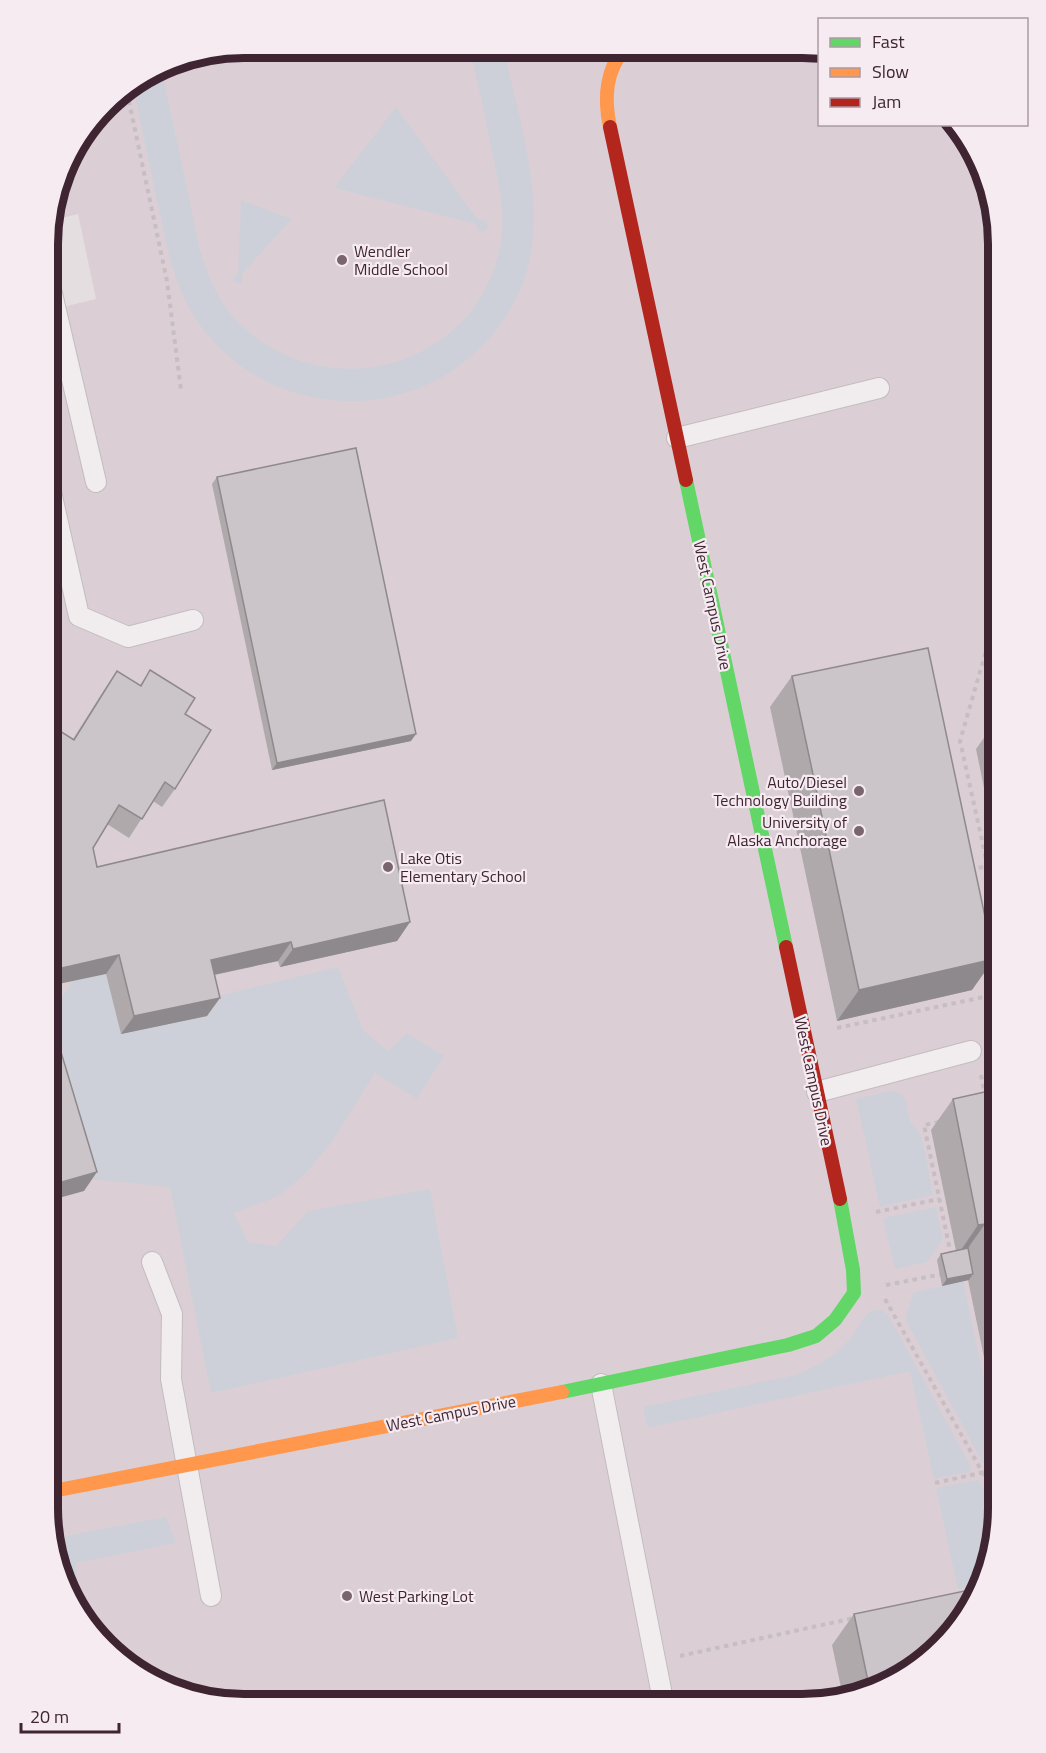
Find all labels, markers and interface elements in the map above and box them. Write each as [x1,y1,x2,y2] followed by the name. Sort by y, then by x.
[818,18,1028,126] legend
[872,28,905,55] text: Fast
[872,58,909,85] text: Slow
[872,88,901,115] text: Jam
[354,239,448,281] place label: Wendler Middle School
[335,253,349,267] marker: Wendler Middle School
[688,538,738,672] street label: West Campus Drive
[713,770,847,812] place label: Auto/Diesel Technology Building
[852,784,866,798] marker: Auto/Diesel Technology Building
[727,810,848,852] place label: University of Alaska Anchorage
[852,824,866,838] marker: University of Alaska Anchorage
[400,846,526,888] place label: Lake Otis Elementary School
[381,860,395,874] marker: Lake Otis Elementary School
[789,1014,839,1148] street label: West Campus Drive
[384,1389,518,1437] street label: West Campus Drive
[359,1584,474,1608] place label: West Parking Lot
[340,1589,354,1603] marker: West Parking Lot
[21,1696,118,1734] scale bar
[30,1703,69,1730] text: 20 m

